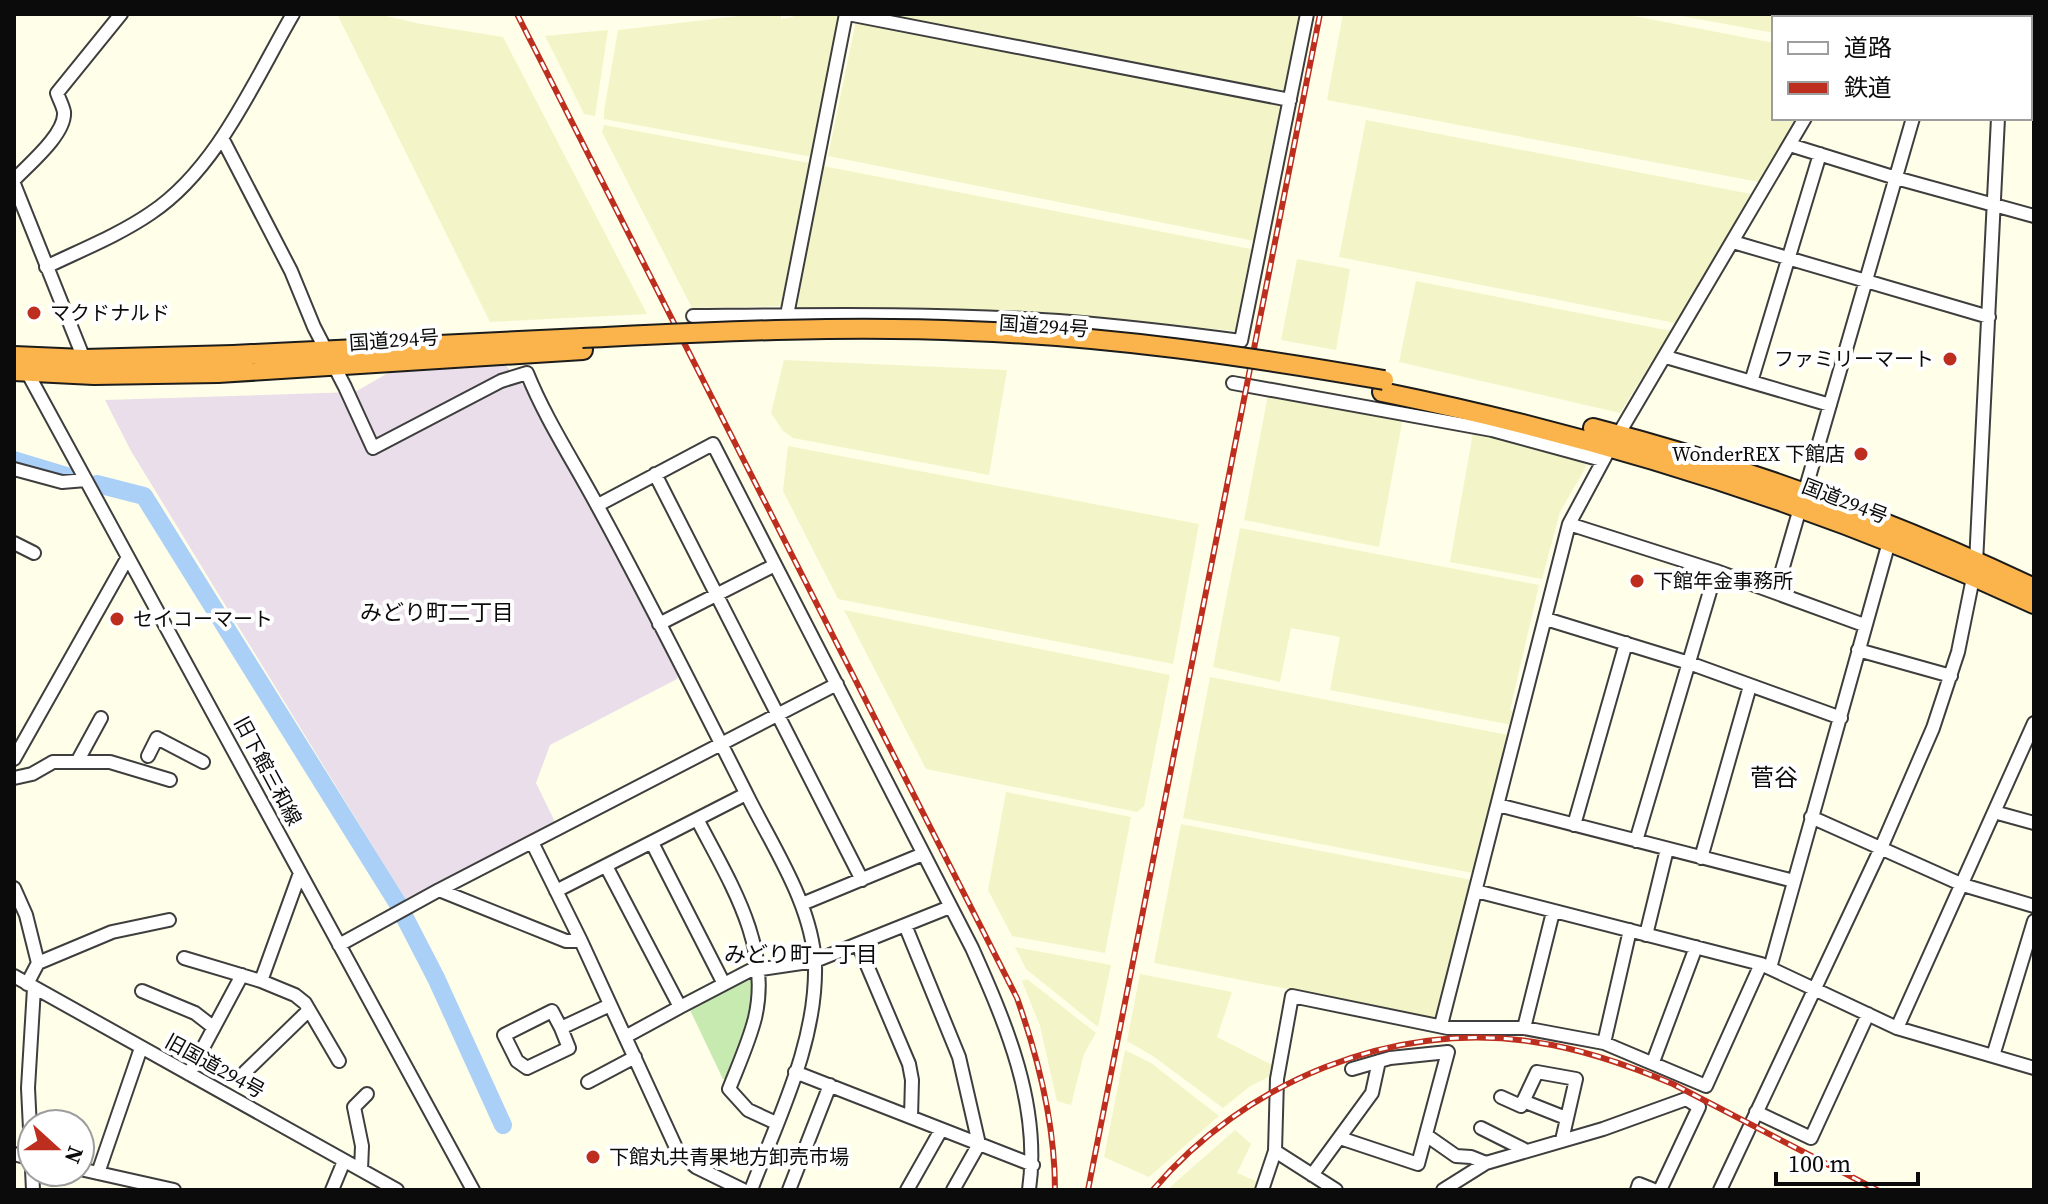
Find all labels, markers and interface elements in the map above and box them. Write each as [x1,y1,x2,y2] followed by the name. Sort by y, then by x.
[1772,16,2032,120] legend
[1844,31,1892,64] text: 道路
[1844,71,1892,104] text: 鉄道
[50,299,170,327] place label: マクドナルド
[25,304,43,322] marker: マクドナルド
[998,309,1090,343] street label: 国道294号
[348,323,440,357] street label: 国道294号
[1774,345,1934,373] place label: ファミリーマート
[1941,350,1959,368] marker: ファミリーマート
[1672,440,1845,468] place label: WonderREX 下館店
[1852,445,1870,463] marker: WonderREX 下館店
[1798,472,1892,530] street label: 国道294号
[1653,567,1793,595] place label: 下館年金事務所
[1628,572,1646,590] marker: 下館年金事務所
[360,597,514,627] district label: みどり町二丁目
[133,605,273,633] place label: セイコーマート
[108,610,126,628] marker: セイコーマート
[227,711,309,831] street label: 旧下館三和線
[1750,761,1798,794] district label: 菅谷
[724,939,878,969] district label: みどり町一丁目
[160,1027,270,1105] street label: 旧国道294号
[16,1108,96,1188] north arrow
[1776,1136,1918,1186] scale bar
[58,1142,92,1168] text: N
[609,1143,849,1171] place label: 下館丸共青果地方卸売市場
[1788,1147,1851,1180] text: 100 m
[584,1148,602,1166] marker: 下館丸共青果地方卸売市場

